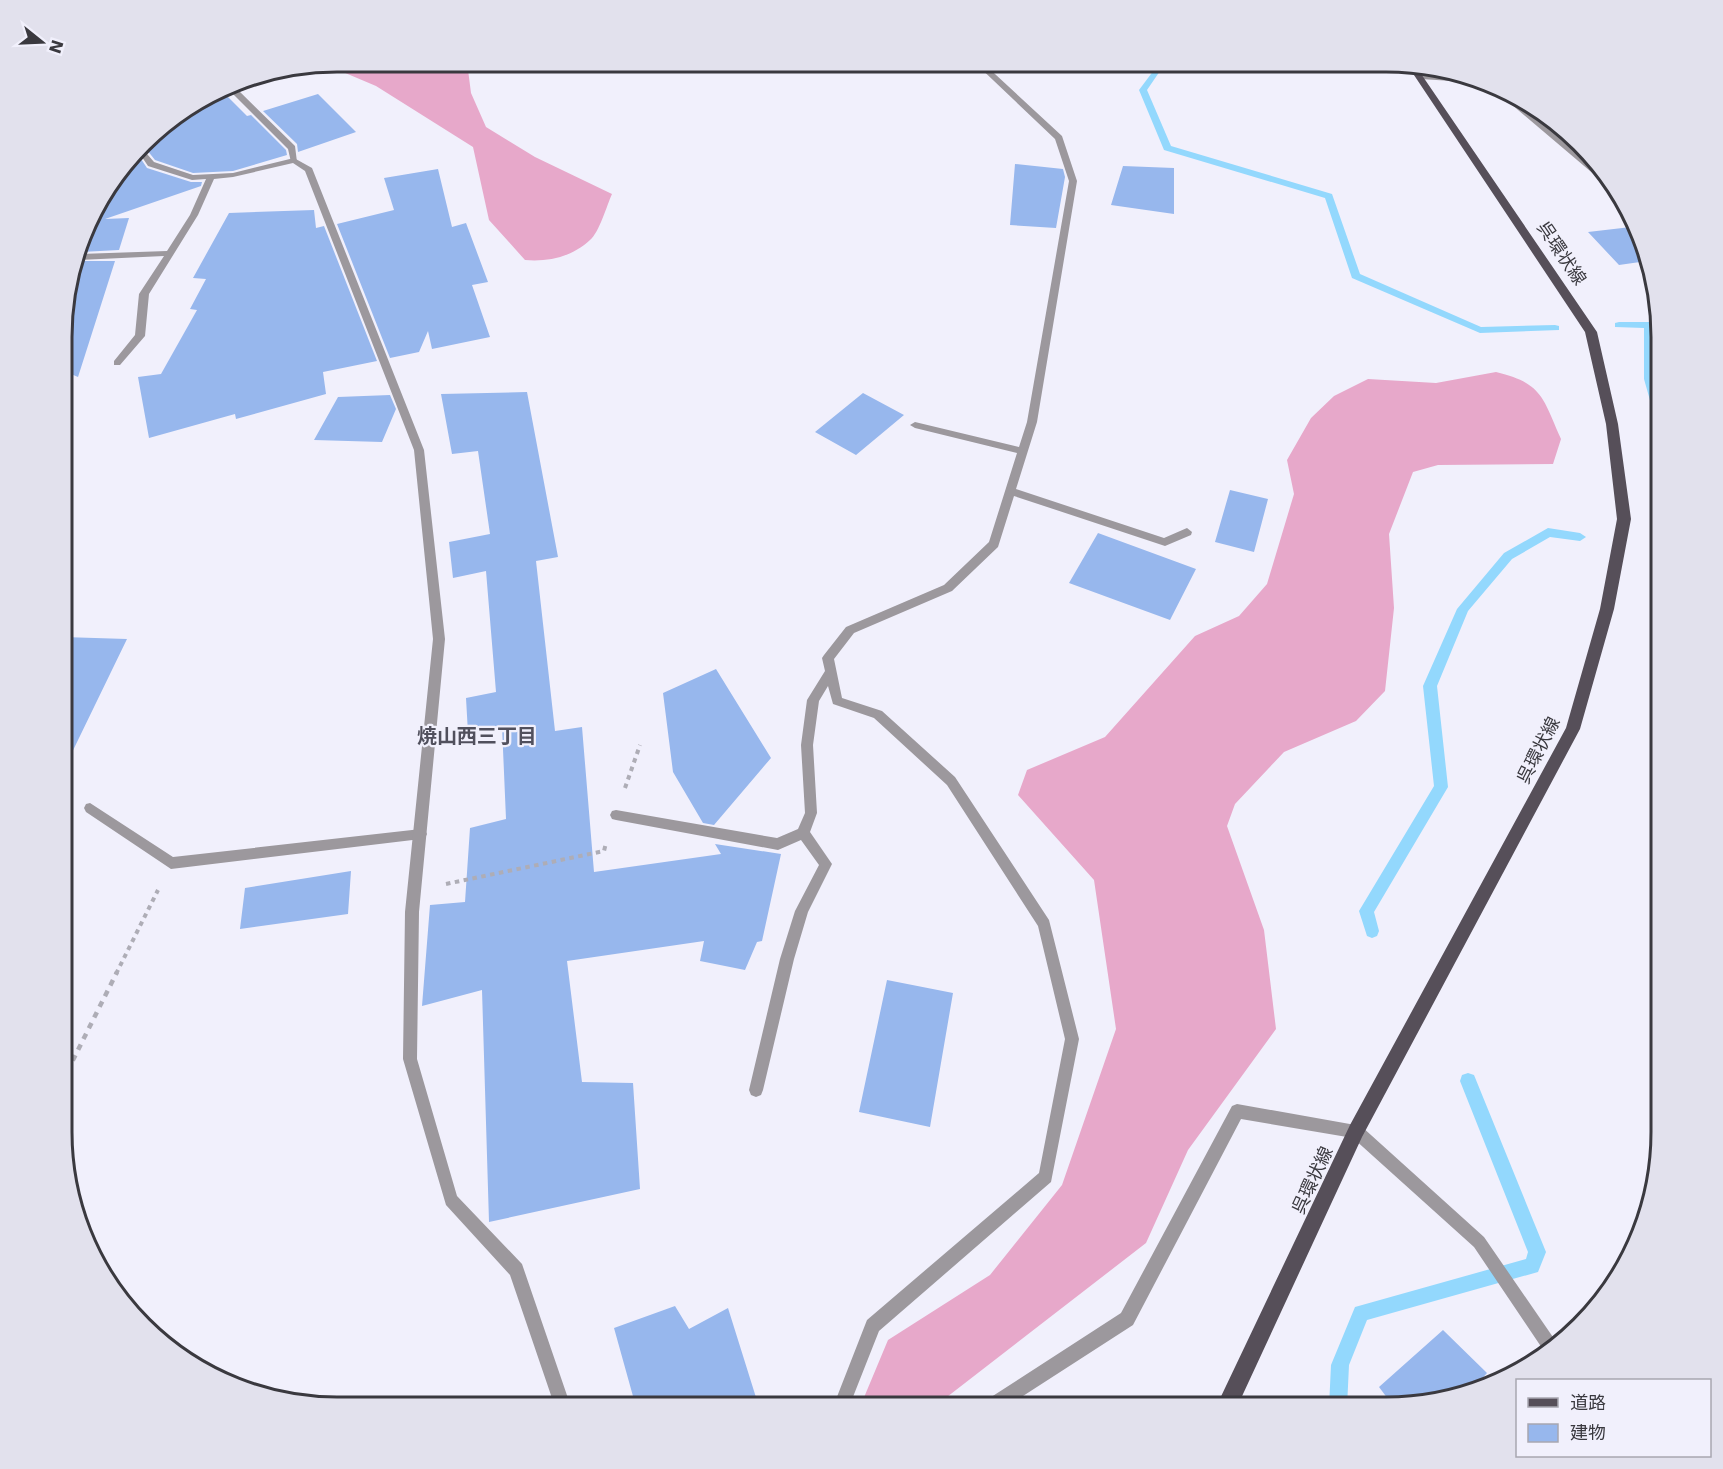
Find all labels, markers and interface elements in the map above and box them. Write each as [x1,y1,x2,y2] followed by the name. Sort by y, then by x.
[12,12,72,72] north arrow
[45,37,67,56] text: N
[1533,217,1591,289] street label: 呉環状線
[1512,713,1564,787] street label: 呉環状線
[417,724,537,748] district label: 焼山西三丁目
[1287,1143,1337,1217] street label: 呉環状線
[1516,1379,1711,1457] legend
[1570,1392,1606,1413] text: 道路
[1570,1422,1606,1443] text: 建物

